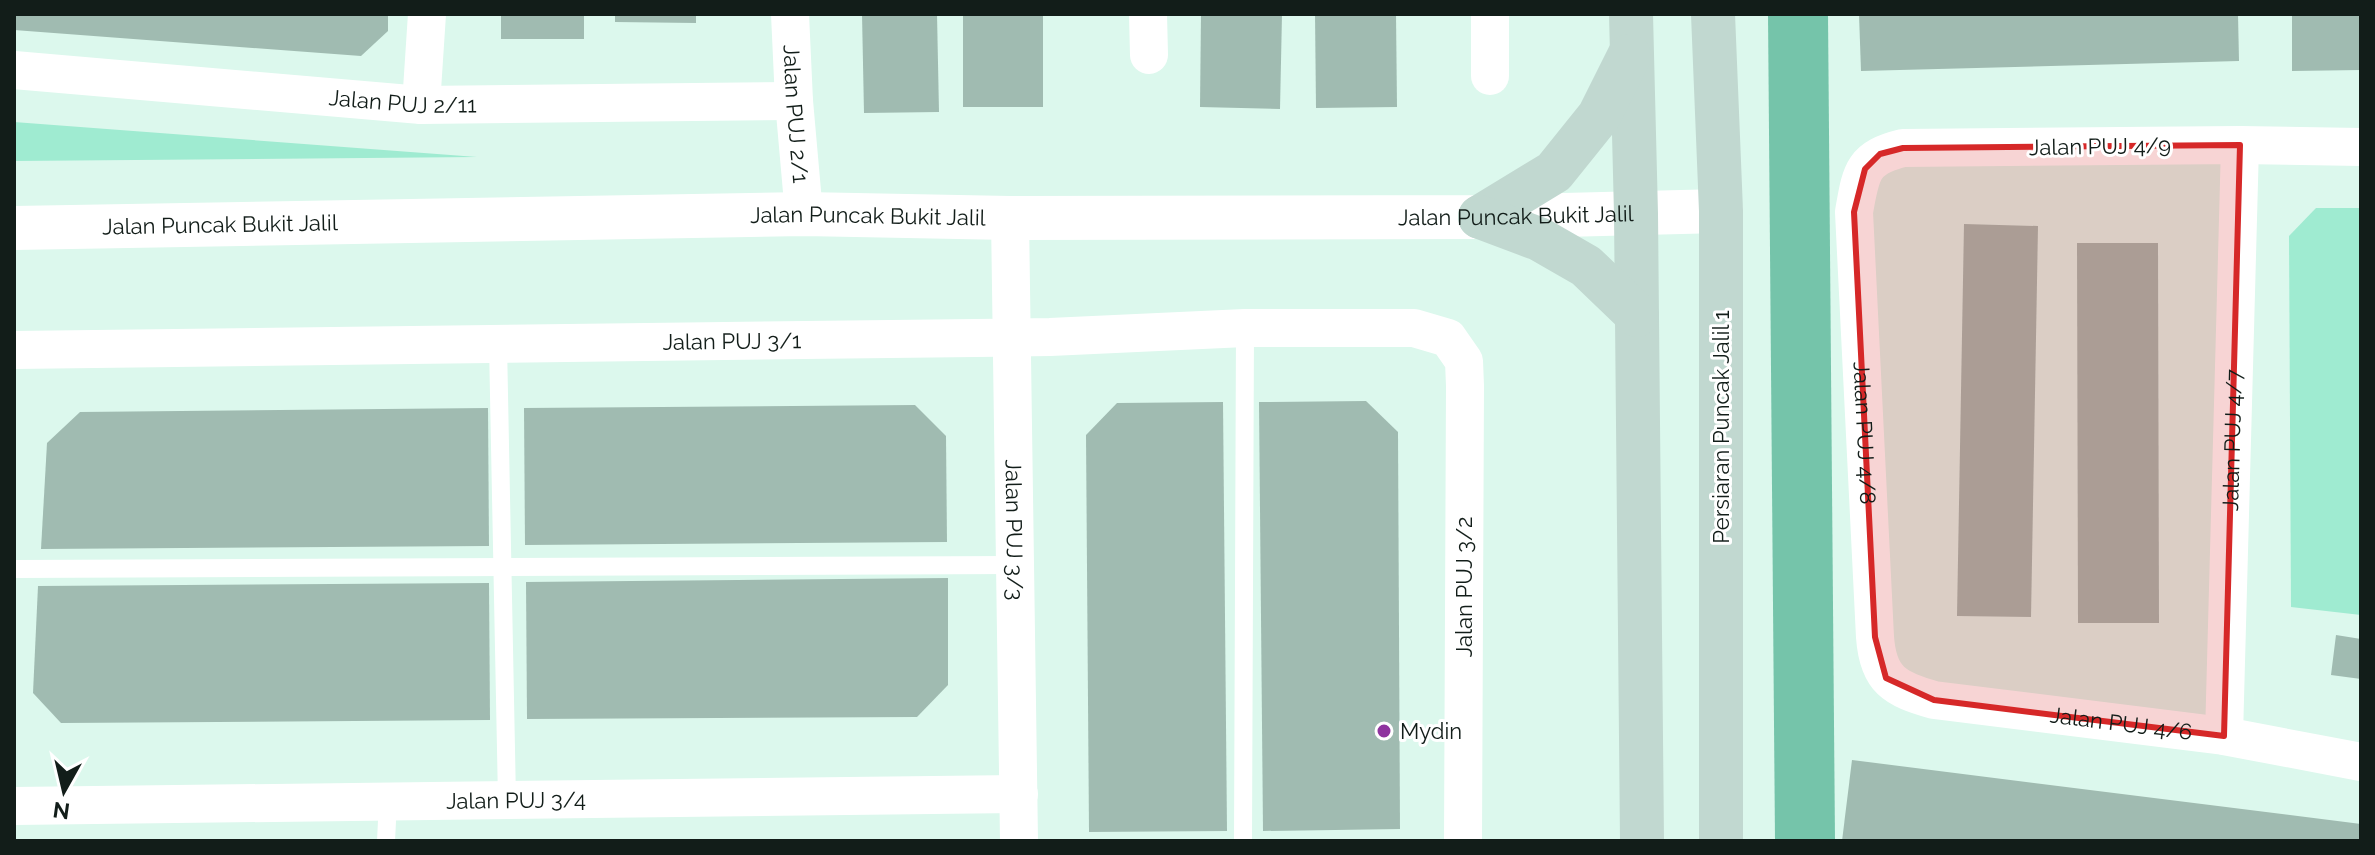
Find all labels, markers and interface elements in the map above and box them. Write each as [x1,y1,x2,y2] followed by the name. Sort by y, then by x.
[778,44,814,184] street label: Jalan PUJ 2/1
[328,84,477,118] street label: Jalan PUJ 2/11
[2029,132,2171,160] street label: Jalan PUJ 4/9
[1398,200,1634,230] street label: Jalan Puncak Bukit Jalil
[750,201,986,231] street label: Jalan Puncak Bukit Jalil
[102,209,338,239] street label: Jalan Puncak Bukit Jalil
[1708,310,1734,544] street label: Persiaran Puncak Jalil 1
[662,327,802,355] street label: Jalan PUJ 3/1
[1848,361,1881,505] street label: Jalan PUJ 4/8
[2217,369,2247,511] street label: Jalan PUJ 4/7
[1000,459,1029,601] street label: Jalan PUJ 3/3
[1451,517,1477,657] street label: Jalan PUJ 3/2
[2049,702,2194,745] street label: Jalan PUJ 4/6
[1400,718,1462,744] place label: Mydin
[1375,722,1393,740] marker: Mydin
[24,751,104,831] north arrow
[446,786,586,814] street label: Jalan PUJ 3/4
[51,797,71,825] text: N

